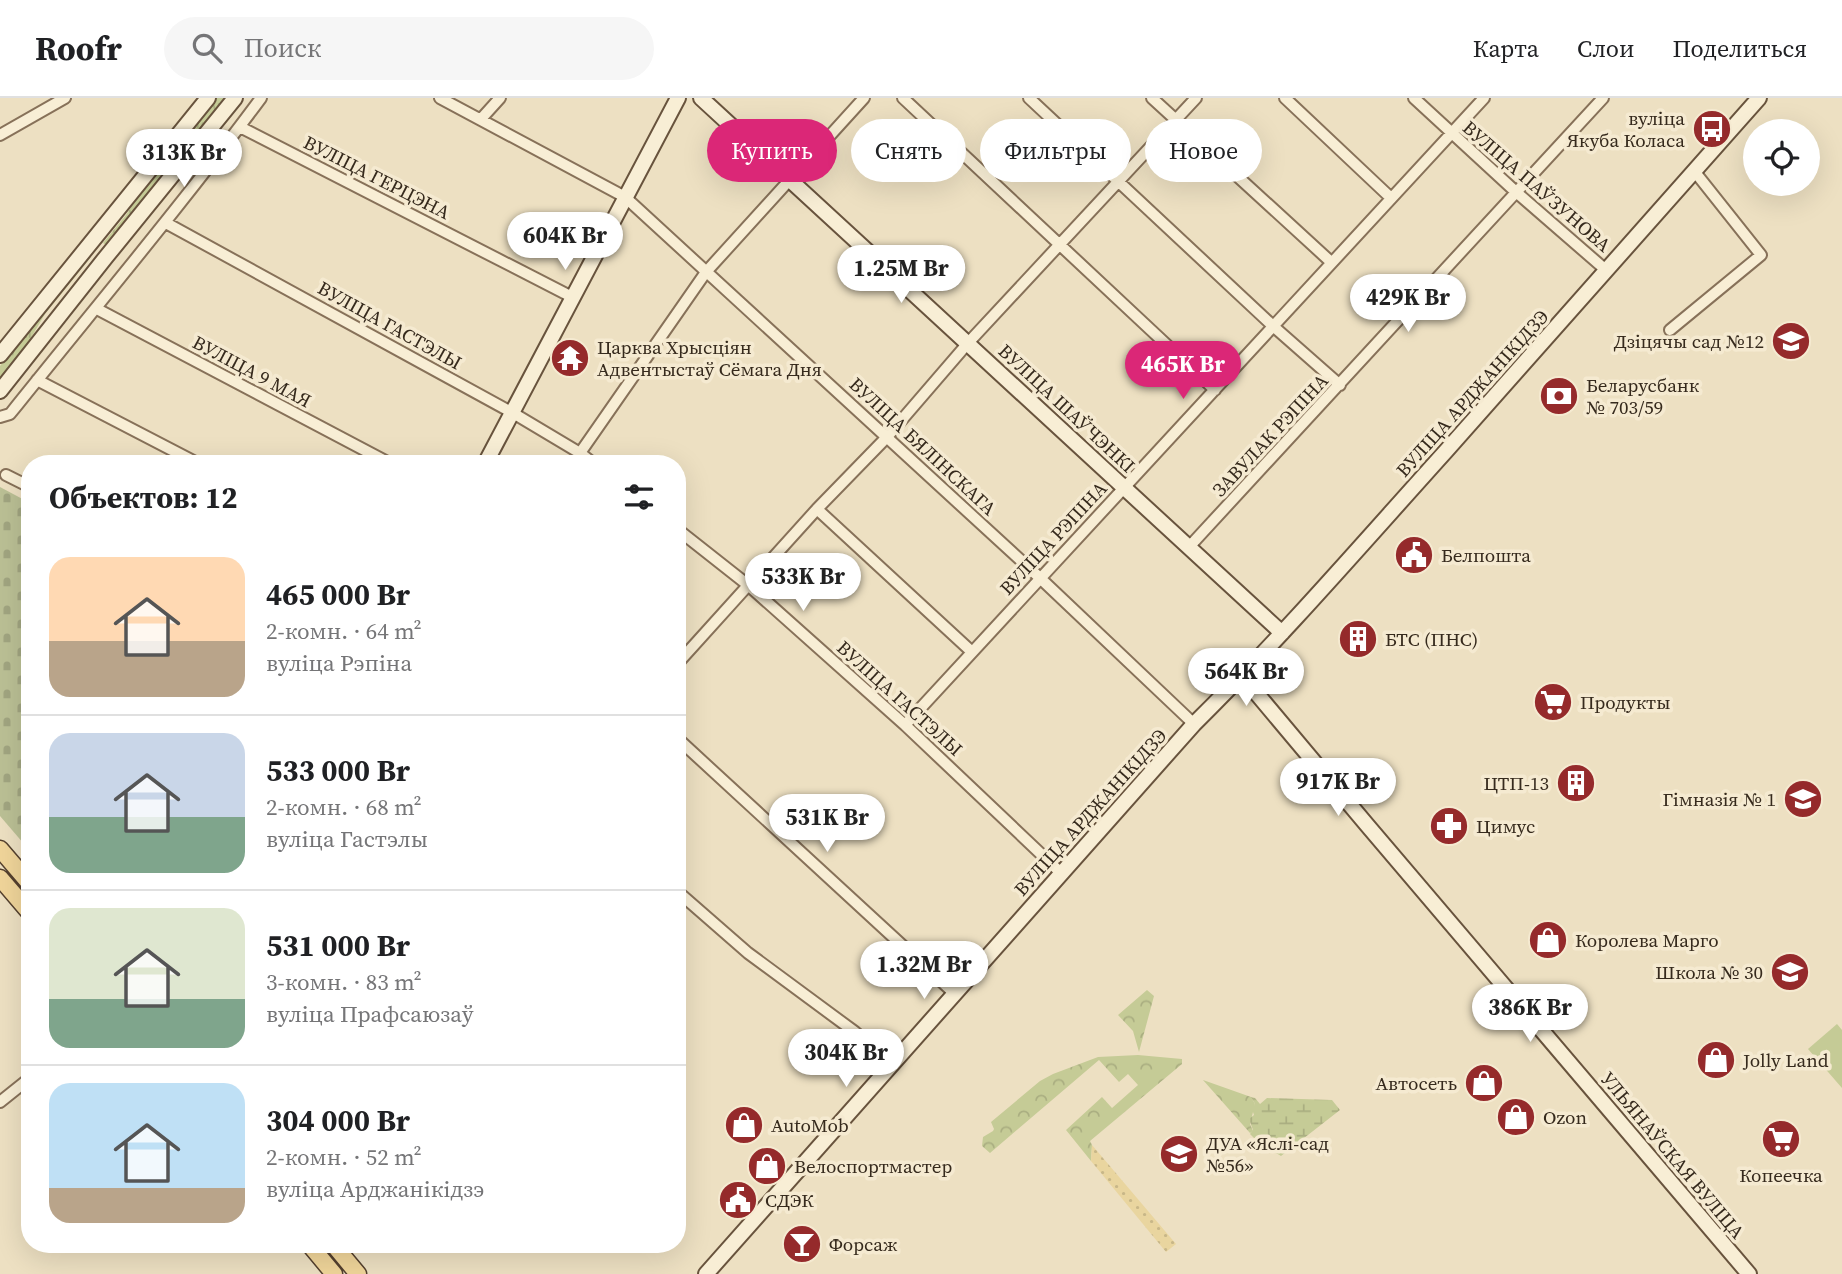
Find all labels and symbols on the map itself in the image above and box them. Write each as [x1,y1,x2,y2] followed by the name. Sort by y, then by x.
[1567,105,1685,153] place label: вуліца Якуба Коласа
[1691,108,1733,150] bus stop icon: вуліца Якуба Коласа
[1457,114,1617,258] street label: ВУЛІЦА ПАЎЗУНОВА
[299,129,455,225] street label: ВУЛІЦА ГЕРЦЭНА
[119,130,249,189] pin: 313K Br
[500,212,630,272] pin: 604K Br
[829,246,973,305] pin: 1.25M Br
[1343,274,1473,334] pin: 429K Br
[313,275,467,375] street label: ВУЛІЦА ГАСТЭЛЫ
[1390,304,1554,482] street label: ВУЛІЦА АРДЖАНІКІДЗЭ
[1770,320,1812,362] school or university icon: Дзіцячы сад №12
[1614,328,1764,354] place label: Дзіцячы сад №12
[188,329,316,413] street label: ВУЛІЦА 9 МАЯ
[597,334,822,382] place label: Царква Хрысціян Адвентыстаў Сёмага Дня
[549,337,591,379] temple icon: Царква Хрысціян Адвентыстаў Сёмага Дня
[993,338,1141,478] street label: ВУЛІЦА ШАЎЧЭНКІ
[1118,342,1248,401] pin: 465K Br
[1206,368,1334,502] street label: ЗАВУЛАК РЭПІНА
[844,371,1002,521] street label: ВУЛІЦА БЯЛІНСКАГА
[1586,372,1700,420] place label: Беларусбанк № 703/59
[1538,375,1580,417] bank icon: Беларусбанк № 703/59
[994,475,1113,600] street label: ВУЛІЦА РЭПІНА
[1393,534,1435,576] public building icon: Белпошта
[1441,542,1531,568] place label: Белпошта
[738,554,868,613] pin: 533K Br
[1337,618,1379,660] building icon: БТС (ПНС)
[1385,626,1478,652] place label: БТС (ПНС)
[831,634,969,762] street label: ВУЛІЦА ГАСТЭЛЫ
[1181,648,1311,708] pin: 564K Br
[1532,681,1574,723] supermarket icon: Продукты
[1580,689,1670,715] place label: Продукты
[1008,723,1172,901] street label: ВУЛІЦА АРДЖАНІКІДЗЭ
[1273,758,1403,818] pin: 917K Br
[1555,762,1597,804] building icon: ЦТП-13
[1483,770,1549,796] place label: ЦТП-13
[1782,778,1824,820] school or university icon: Гімназія № 1
[1662,786,1776,812] place label: Гімназія № 1
[762,794,892,854] pin: 531K Br
[1428,805,1470,847] pharmacy icon: Цимус
[1476,813,1535,839] place label: Цимус
[1527,919,1569,961] shop icon: Королева Марго
[1575,927,1719,953] place label: Королева Марго
[852,942,996,1001] pin: 1.32M Br
[1769,951,1811,993] school or university icon: Школа № 30
[1655,959,1763,985] place label: Школа № 30
[1465,984,1595,1044] pin: 386K Br
[781,1030,911,1089] pin: 304K Br
[1695,1039,1737,1081] shop icon: Jolly Land
[1742,1047,1829,1073] place label: Jolly Land
[1463,1062,1505,1104] shop icon: Автосеть
[1595,1066,1751,1244] street label: УЛЬЯНАЎСКАЯ ВУЛІЦА
[1376,1070,1457,1096] place label: Автосеть
[1495,1096,1537,1138] shop icon: Ozon
[723,1104,765,1146] shop icon: AutoMob
[1543,1104,1587,1130] place label: Ozon
[771,1112,849,1138] place label: AutoMob
[1760,1118,1802,1160] supermarket icon: Копеечка
[1206,1130,1329,1178] place label: ДУА «Яслі-сад №56»
[1158,1133,1200,1175] school or university icon: ДУА «Яслі-сад №56»
[746,1145,788,1187] shop icon: Велоспортмастер
[794,1153,952,1179] place label: Велоспортмастер
[1739,1162,1823,1188] place label: Копеечка
[717,1179,759,1221] public building icon: СДЭК
[765,1187,814,1213] place label: СДЭК
[781,1223,823,1265] bar icon: Форсаж
[829,1231,898,1257] place label: Форсаж

